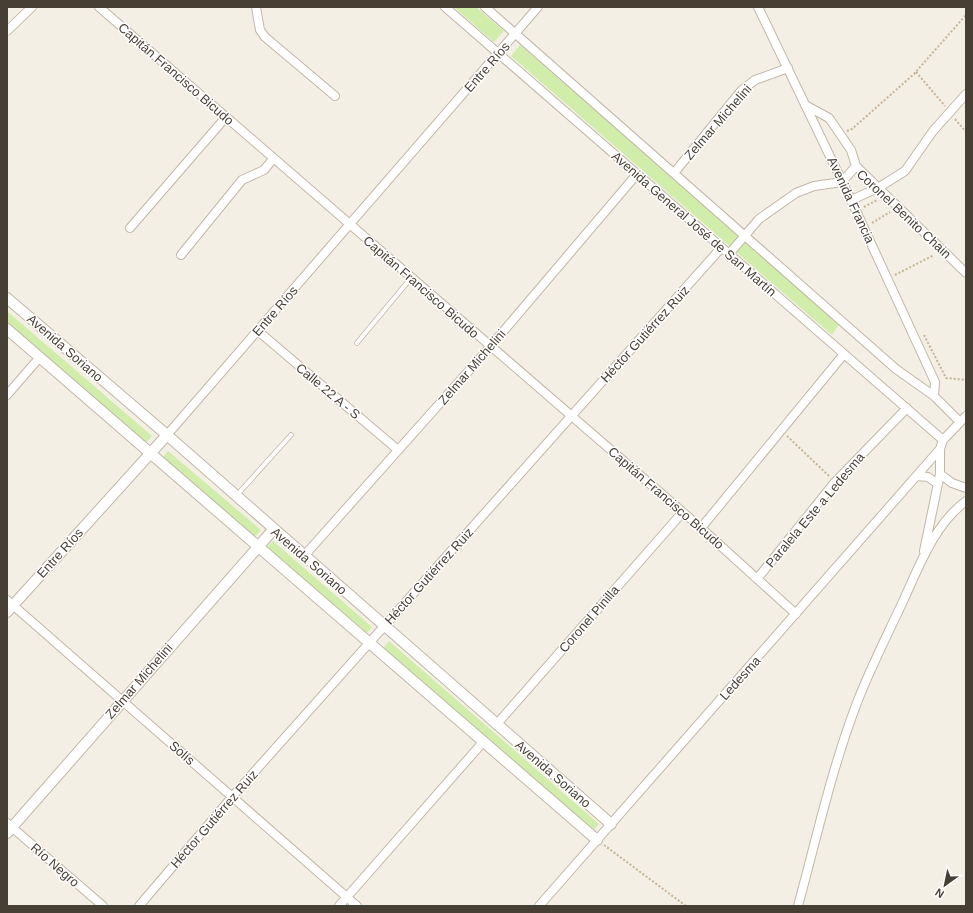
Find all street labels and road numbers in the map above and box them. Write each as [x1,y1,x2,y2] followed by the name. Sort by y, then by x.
[115,20,237,128] street label: Capitán Francisco Bicudo
[461,39,513,95] street label: Entre Ríos
[681,81,755,163] street label: Zelmar Michelini
[609,148,779,300] street label: Avenida General José de San Martín
[824,154,878,246] street label: Avenida Francia
[854,166,954,262] street label: Coronel Benito Chain
[360,233,482,341] street label: Capitán Francisco Bicudo
[249,283,301,339] street label: Entre Ríos
[598,283,692,385] street label: Héctor Gutiérrez Ruiz
[24,311,106,385] street label: Avenida Soriano
[435,326,509,408] street label: Zelmar Michelini
[293,360,363,422] street label: Calle 22 A - S
[605,444,727,552] street label: Capitán Francisco Bicudo
[763,449,868,570] street label: Paralela Este a Ledesma
[268,524,350,598] street label: Avenida Soriano
[34,525,86,581] street label: Entre Ríos
[382,525,476,627] street label: Héctor Gutiérrez Ruiz
[556,582,623,656] street label: Coronel Pinilla
[102,640,176,722] street label: Zelmar Michelini
[717,653,764,703] street label: Ledesma
[512,737,594,811] street label: Avenida Soriano
[166,738,198,768] street label: Solís
[167,767,261,871] street label: Héctor Gutiérrez Ruiz
[28,840,82,890] street label: Río Negro

